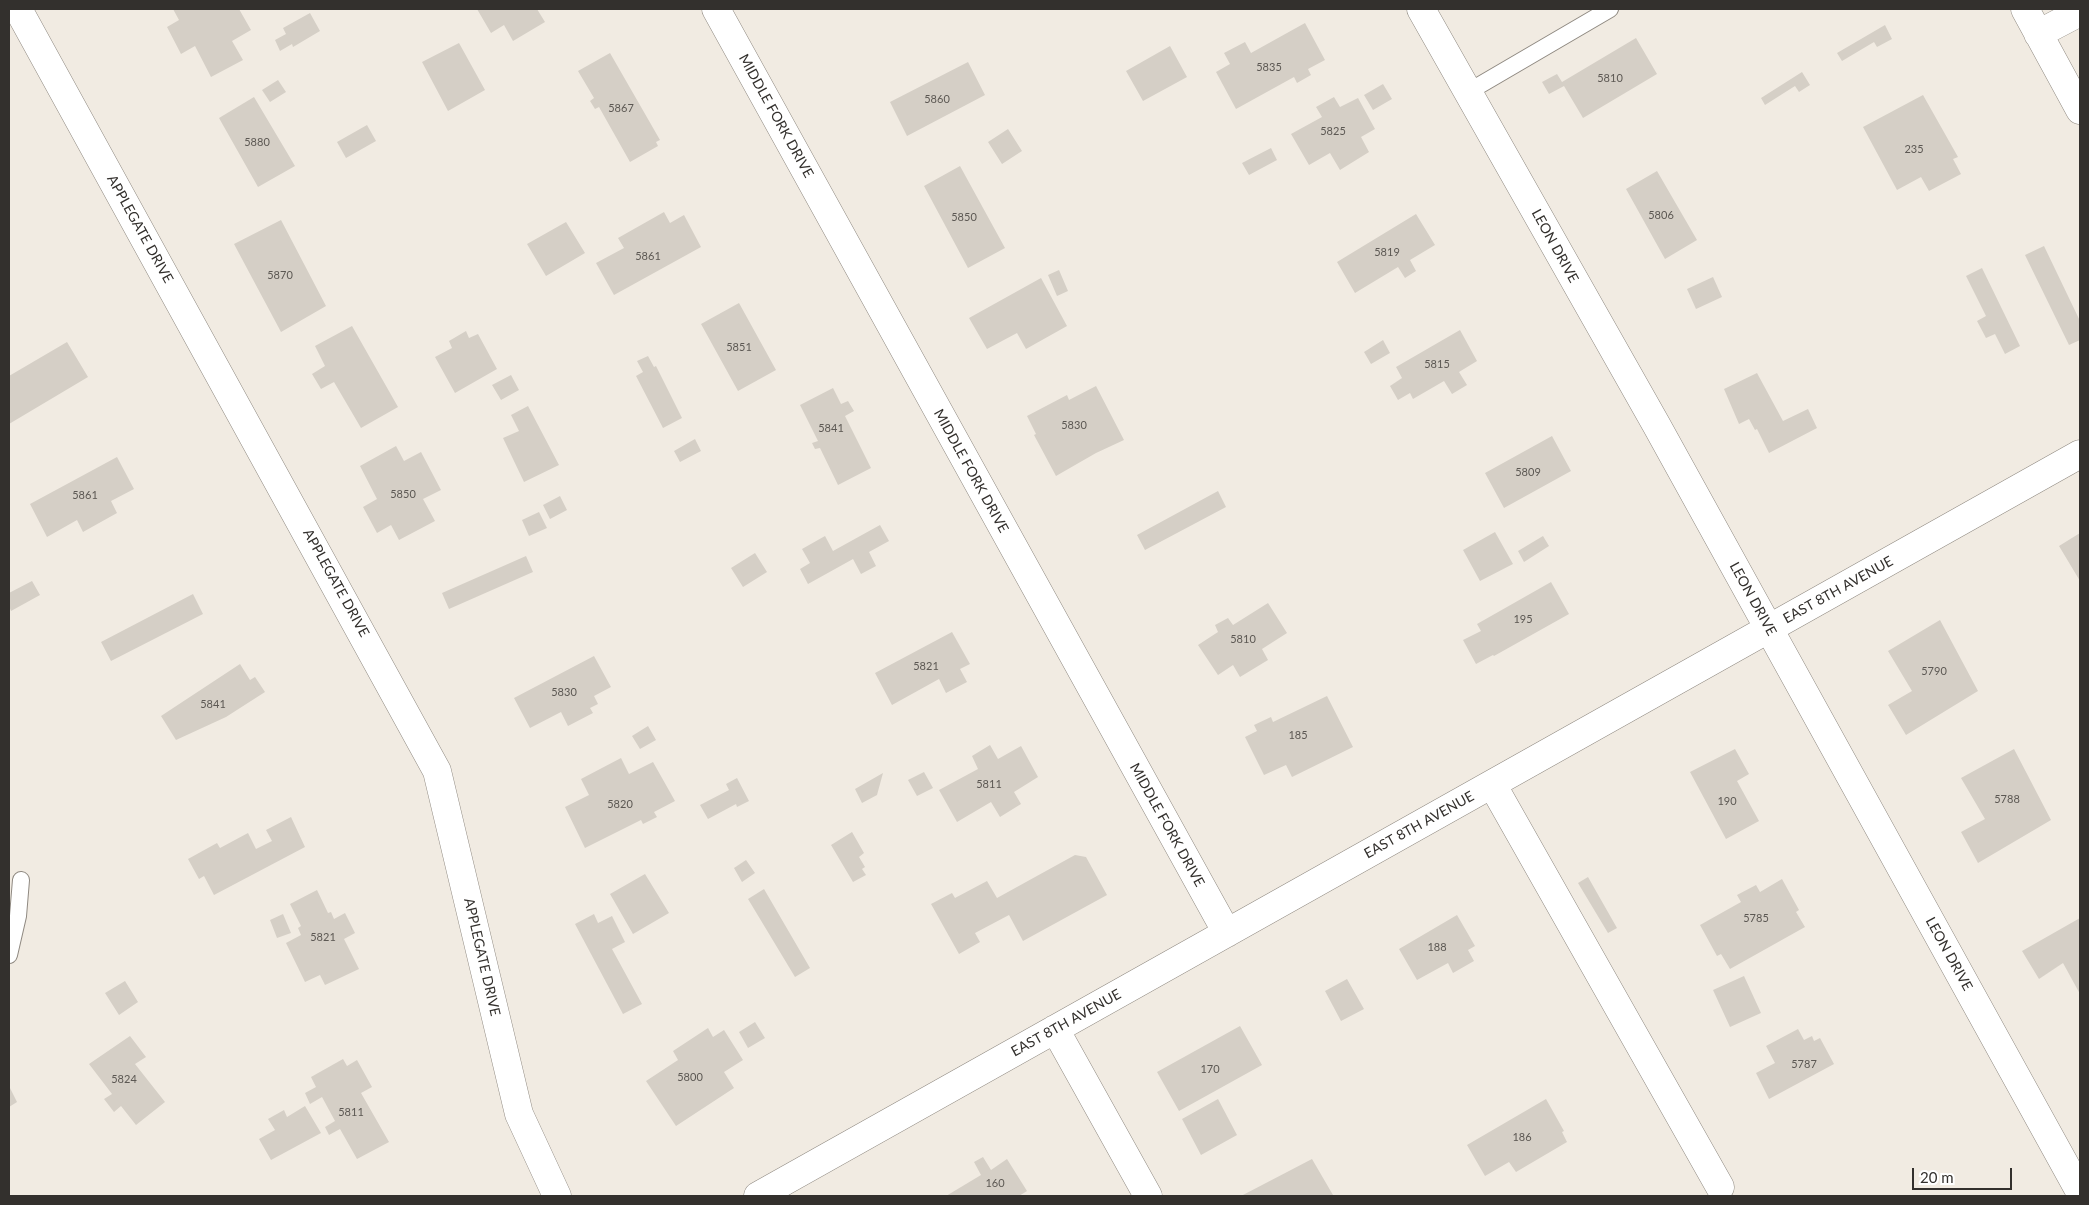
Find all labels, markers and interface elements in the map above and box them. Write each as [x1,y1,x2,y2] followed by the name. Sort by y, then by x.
[735,51,817,181] street label: MIDDLE FORK DRIVE
[1256,60,1282,74] house number: 5835
[1597,71,1623,85] house number: 5810
[924,92,950,106] house number: 5860
[608,101,634,115] house number: 5867
[1320,124,1346,138] house number: 5825
[244,135,270,149] house number: 5880
[1904,142,1924,156] house number: 235
[103,172,177,286] street label: APPLEGATE DRIVE
[1528,206,1582,286] street label: LEON DRIVE
[1648,208,1674,222] house number: 5806
[951,210,977,224] house number: 5850
[1374,245,1400,259] house number: 5819
[635,249,661,263] house number: 5861
[267,268,293,282] house number: 5870
[726,340,752,354] house number: 5851
[1424,357,1450,371] house number: 5815
[930,406,1012,536] street label: MIDDLE FORK DRIVE
[1061,418,1087,432] house number: 5830
[818,421,844,435] house number: 5841
[1515,465,1541,479] house number: 5809
[390,487,416,501] house number: 5850
[72,488,98,502] house number: 5861
[299,526,373,640] street label: APPLEGATE DRIVE
[1780,553,1896,627] street label: EAST 8TH AVENUE
[1726,559,1780,639] street label: LEON DRIVE
[1513,612,1533,626] house number: 195
[1230,632,1256,646] house number: 5810
[913,659,939,673] house number: 5821
[1921,664,1947,678] house number: 5790
[551,685,577,699] house number: 5830
[200,697,226,711] house number: 5841
[1288,728,1308,742] house number: 185
[1126,760,1208,890] street label: MIDDLE FORK DRIVE
[976,777,1002,791] house number: 5811
[1361,788,1477,862] street label: EAST 8TH AVENUE
[1994,792,2020,806] house number: 5788
[1717,794,1737,808] house number: 190
[607,797,633,811] house number: 5820
[460,896,504,1018] street label: APPLEGATE DRIVE
[1743,911,1769,925] house number: 5785
[1922,914,1976,994] street label: LEON DRIVE
[310,930,336,944] house number: 5821
[1427,940,1447,954] house number: 188
[1008,986,1124,1060] street label: EAST 8TH AVENUE
[1791,1057,1817,1071] house number: 5787
[1200,1062,1220,1076] house number: 170
[677,1070,703,1084] house number: 5800
[111,1072,137,1086] house number: 5824
[338,1105,364,1119] house number: 5811
[1512,1130,1532,1144] house number: 186
[1914,1158,2014,1190] scale bar
[1920,1168,1954,1186] text: 20 m
[985,1176,1005,1190] house number: 160

